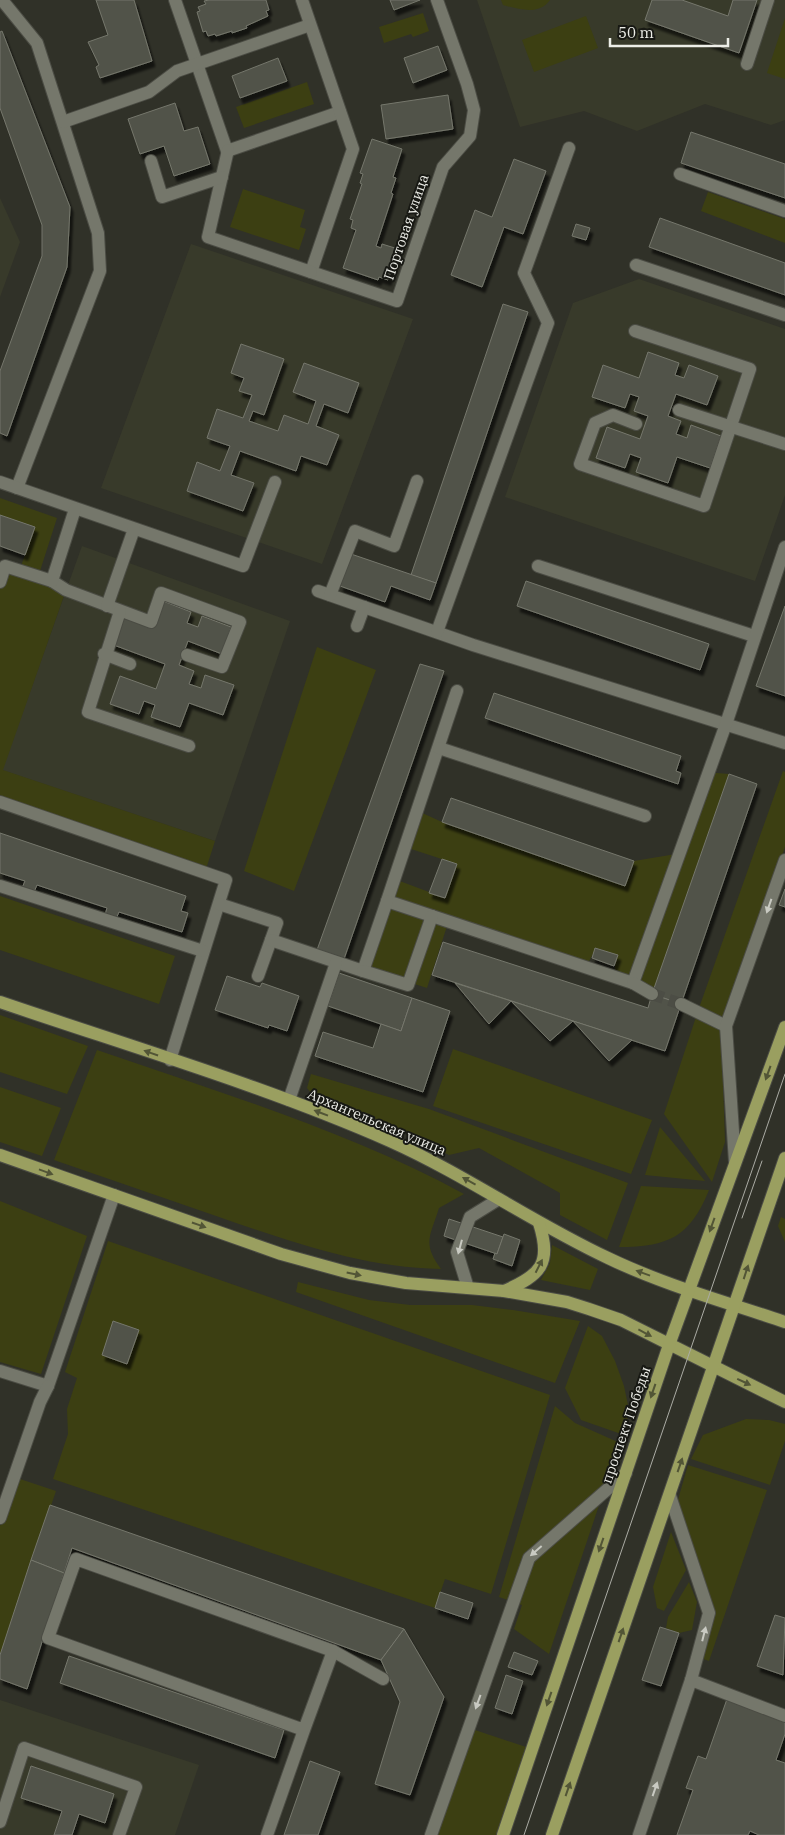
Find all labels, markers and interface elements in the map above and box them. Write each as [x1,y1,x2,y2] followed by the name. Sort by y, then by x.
[610,15,728,47] scale bar
[618,23,654,42] text: 50 m
[379,171,433,282] street label: Портовая улица
[765,899,773,914] one-way arrow
[144,1049,159,1057] one-way arrow
[764,1066,772,1081] one-way arrow
[305,1085,449,1159] street label: Архангельская улица
[313,1109,328,1117] one-way arrow
[38,1169,53,1176] one-way arrow
[462,1176,475,1185] one-way arrow
[708,1218,716,1233] one-way arrow
[192,1221,207,1229] one-way arrow
[455,1239,463,1254] one-way arrow
[535,1258,544,1273] one-way arrow
[742,1264,750,1279] one-way arrow
[635,1269,650,1277] one-way arrow
[347,1270,363,1278] one-way arrow
[638,1329,653,1337] one-way arrow
[598,1364,654,1486] street label: проспект Победы
[736,1378,751,1387] one-way arrow
[649,1384,657,1399] one-way arrow
[677,1458,685,1473] one-way arrow
[597,1538,605,1553] one-way arrow
[530,1546,543,1557] one-way arrow
[700,1627,708,1642] one-way arrow
[618,1628,625,1643] one-way arrow
[545,1692,553,1707] one-way arrow
[474,1695,482,1710] one-way arrow
[564,1781,572,1796] one-way arrow
[651,1781,659,1796] one-way arrow

